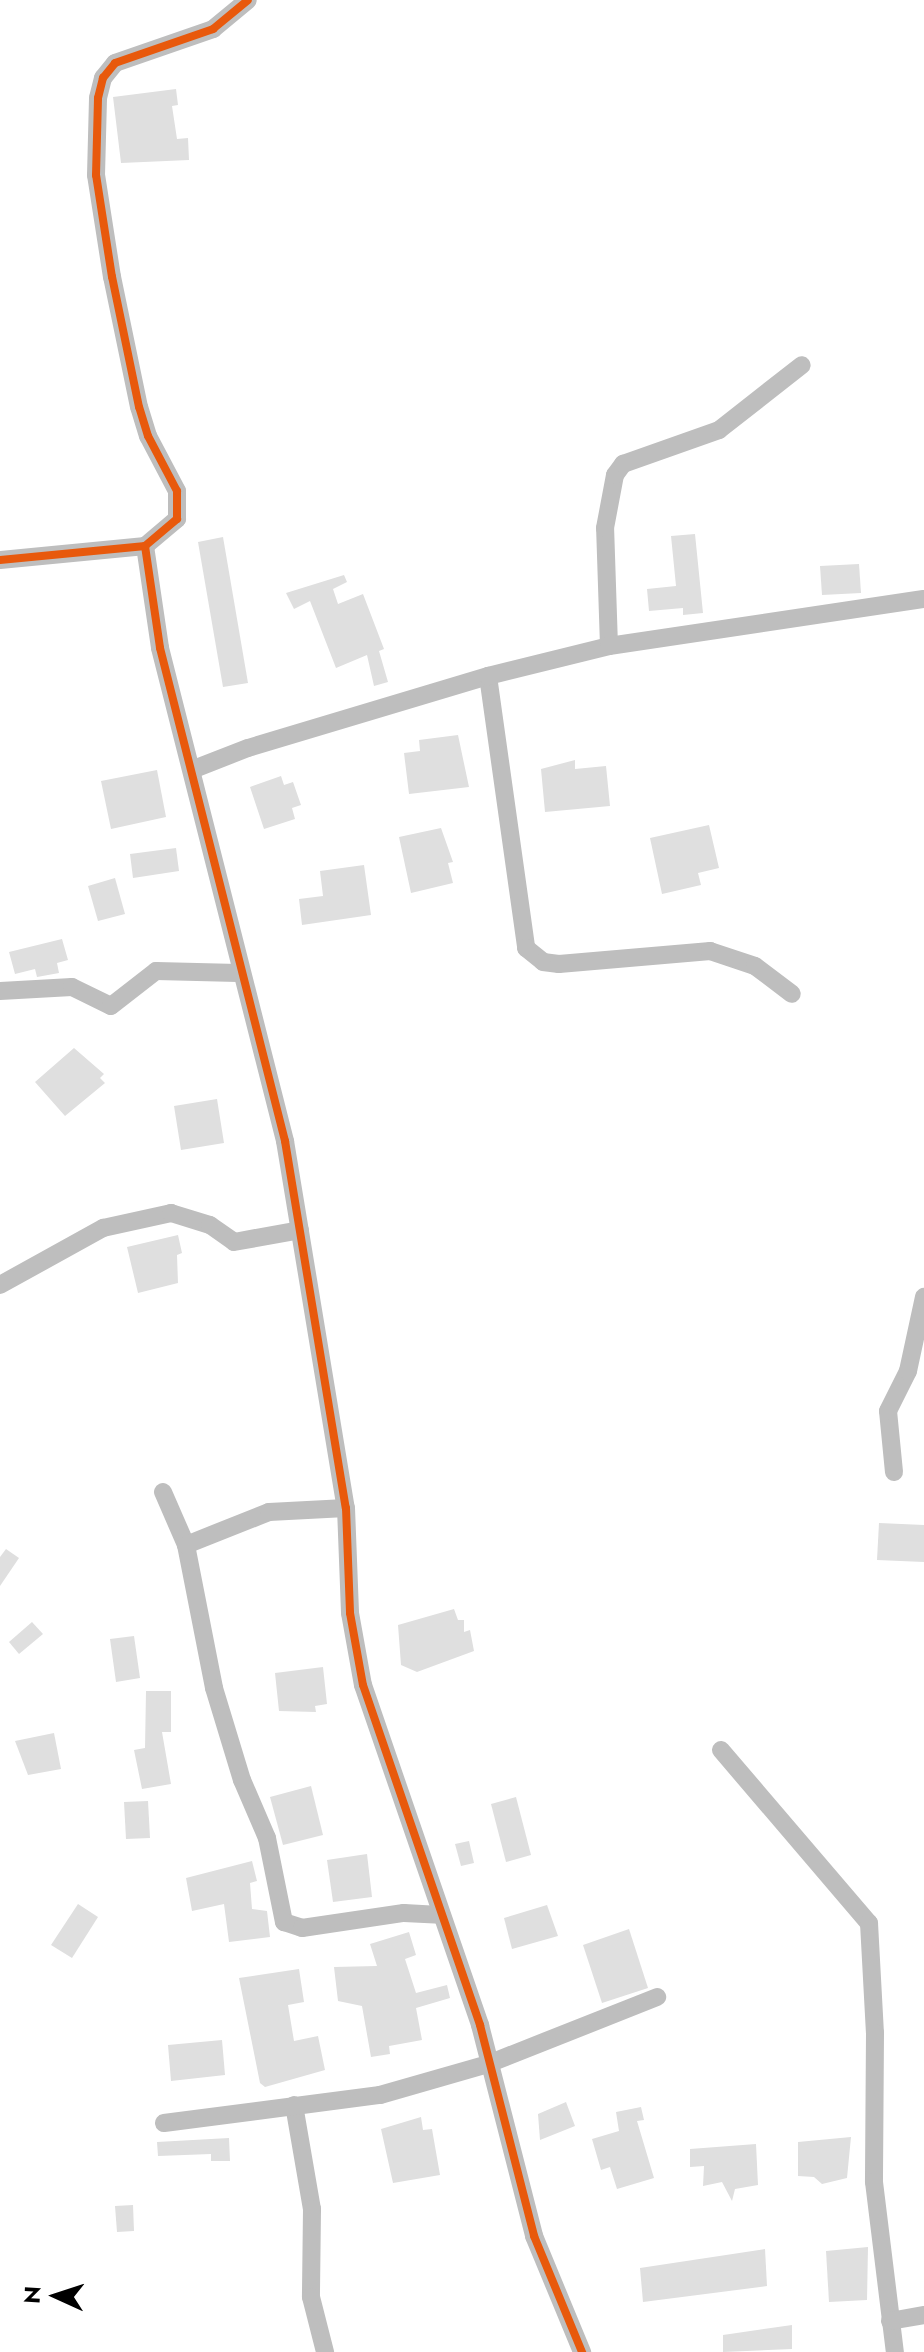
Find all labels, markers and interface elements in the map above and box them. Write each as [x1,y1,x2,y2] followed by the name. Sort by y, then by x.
[16,2256,96,2336] north arrow
[16,2285,48,2304] text: N

